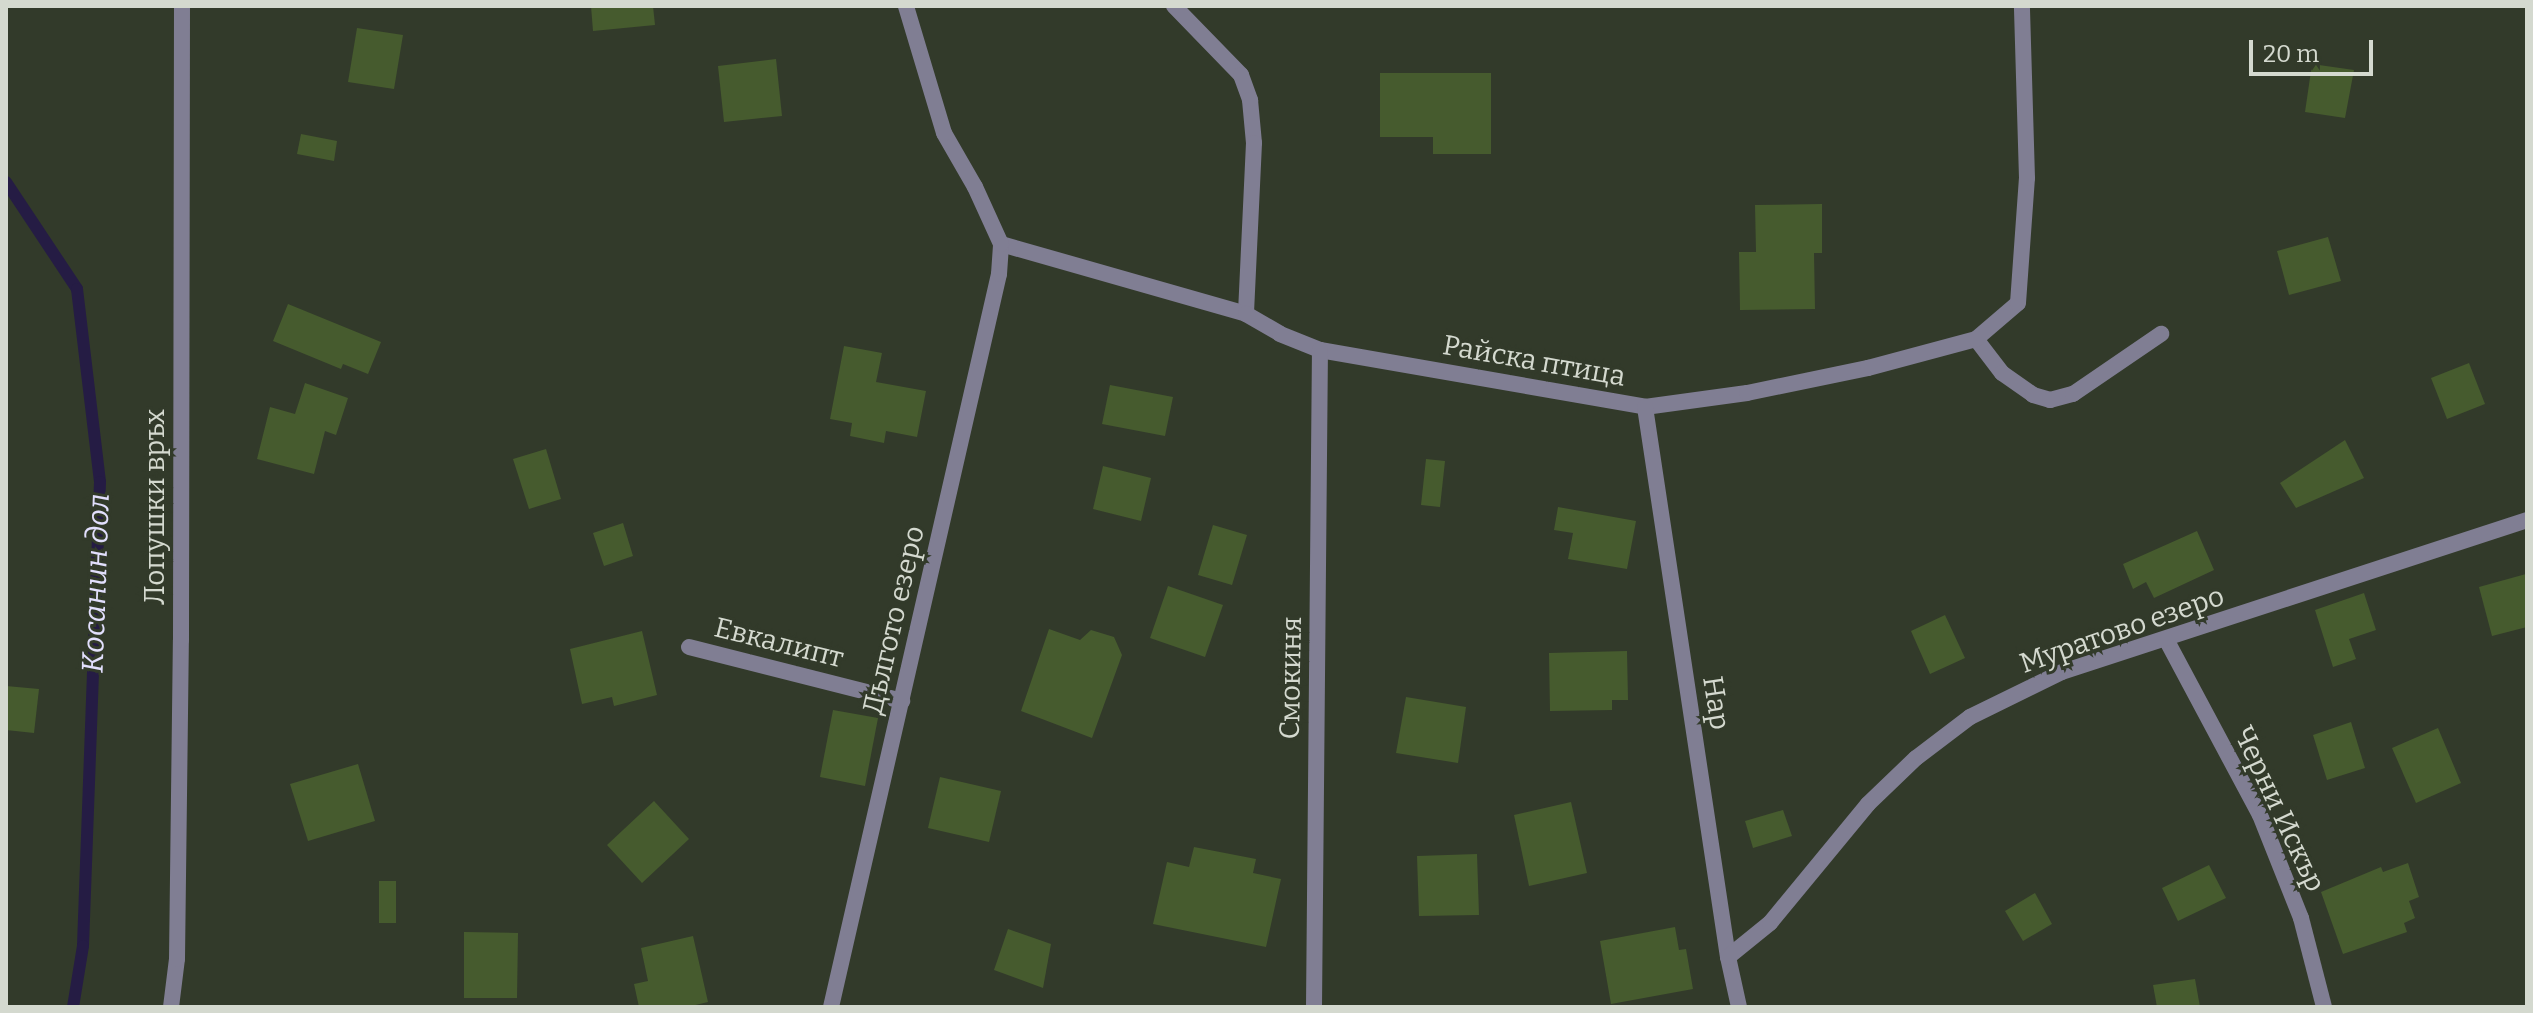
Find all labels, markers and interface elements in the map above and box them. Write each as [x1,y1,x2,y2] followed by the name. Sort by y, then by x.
[2253,24,2377,74] scale bar
[2263,40,2319,68] text: 20 m
[1440,328,1628,394] street label: Райска птица
[138,409,172,605] street label: Лопушки връх
[75,492,117,674] water label: Косанин дол
[856,523,932,717] street label: Дългото езеро
[2015,579,2229,681] street label: Муратово езеро
[711,611,847,675] street label: Евкалипт
[1273,616,1309,740] street label: Смокиня
[1695,674,1737,732] street label: Нар
[2226,721,2332,897] street label: Черни Искър

